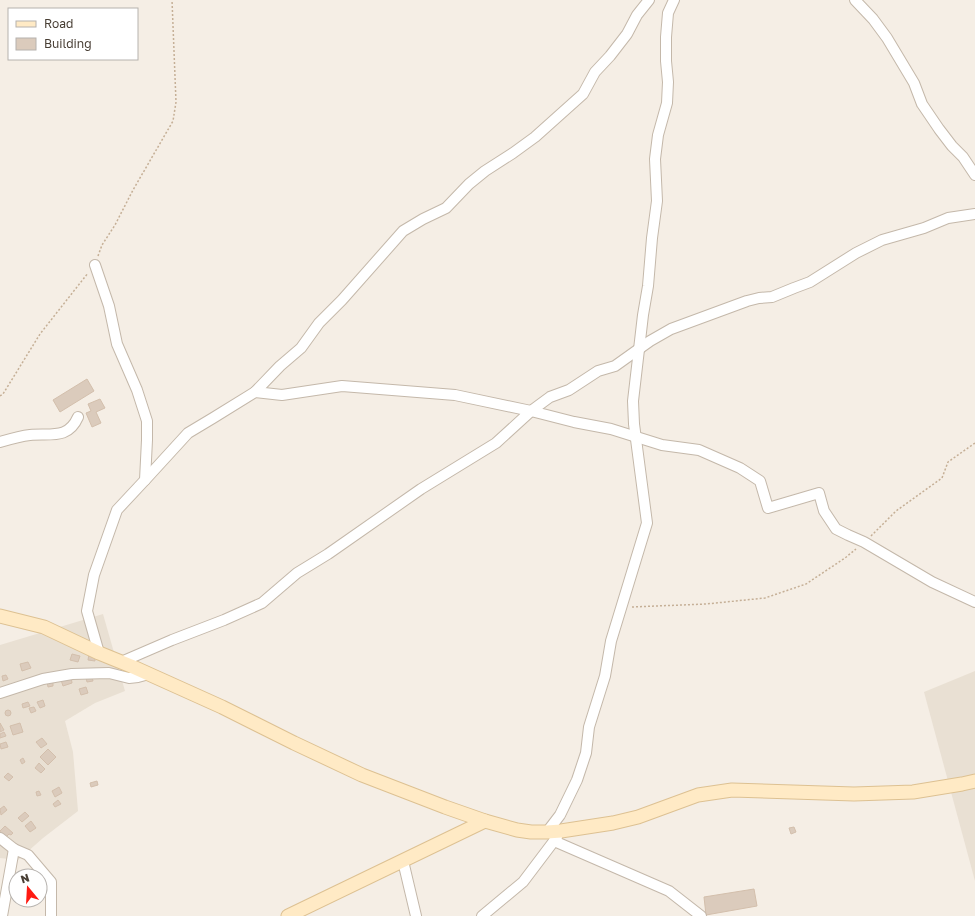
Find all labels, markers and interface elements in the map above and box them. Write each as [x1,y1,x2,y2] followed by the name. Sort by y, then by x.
[8,8,138,60] legend
[44,16,73,31] text: Road
[44,36,92,51] text: Building
[8,868,48,908] north arrow
[19,871,31,885] text: N

